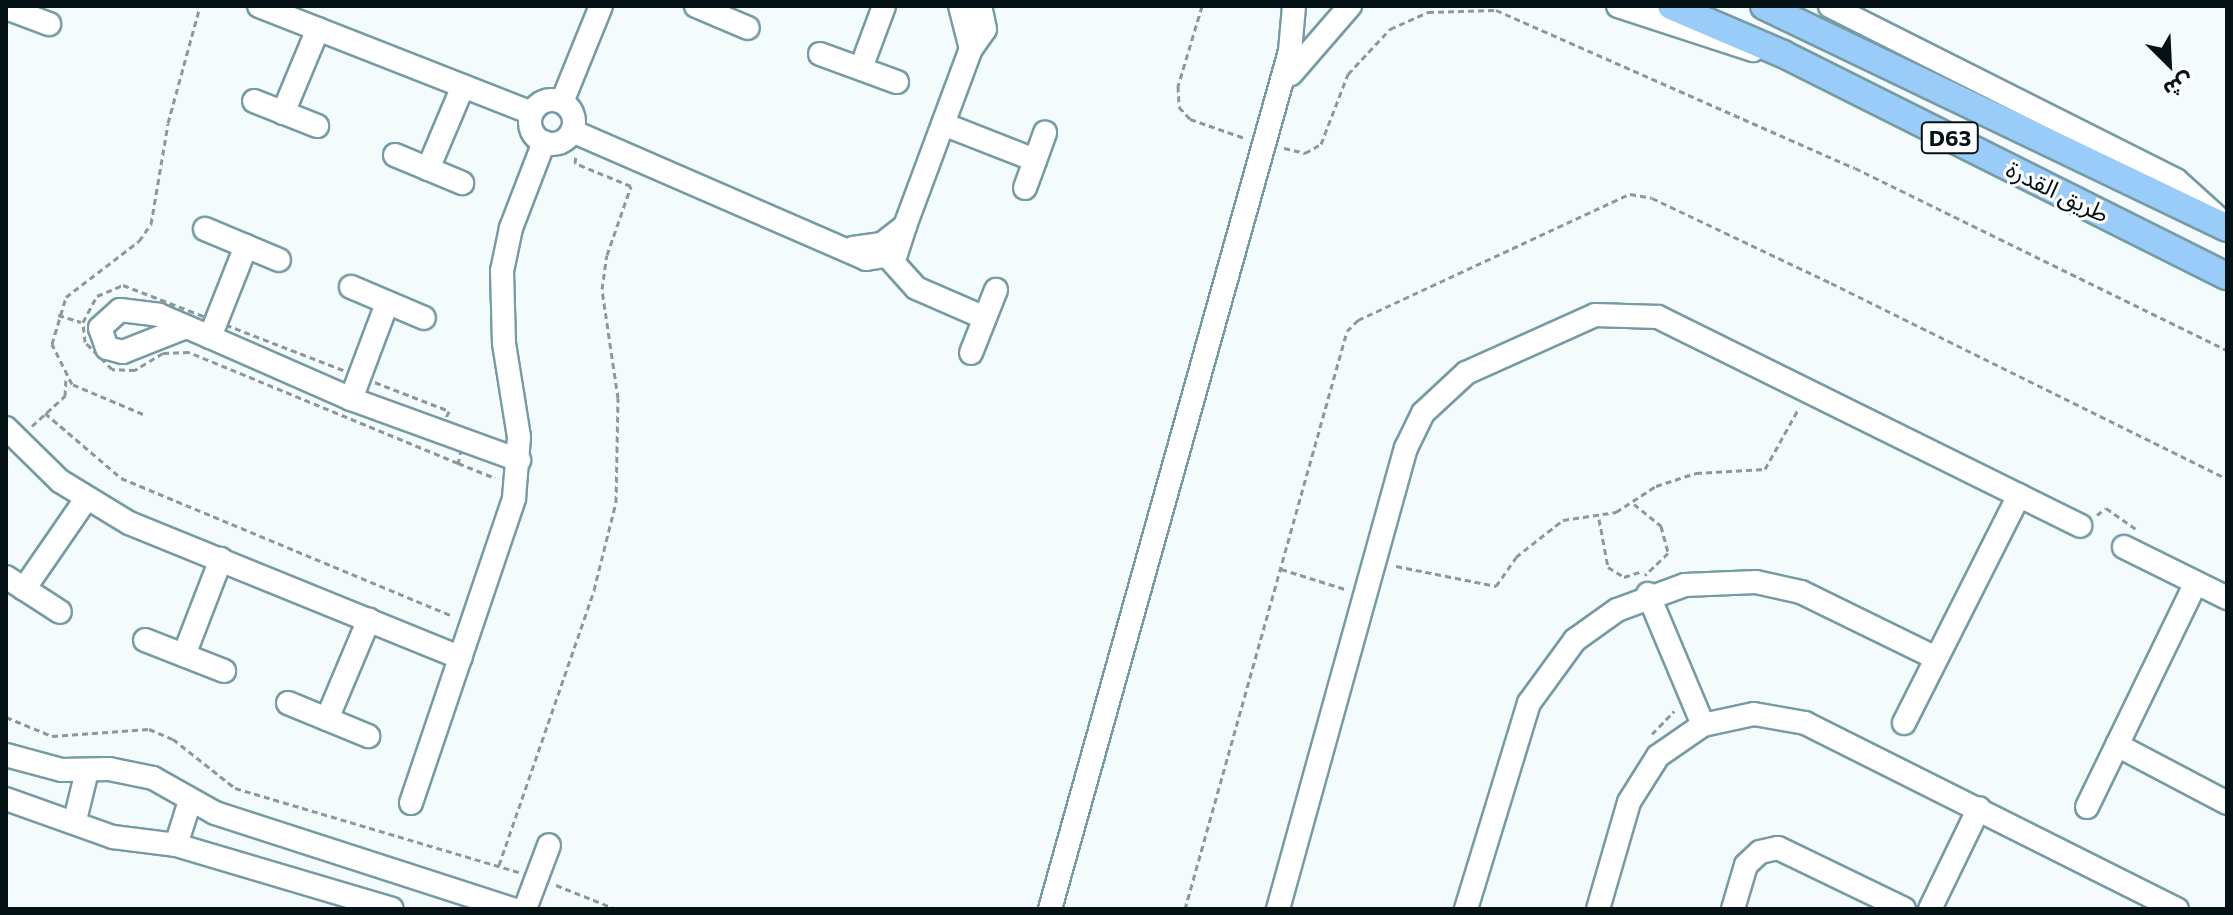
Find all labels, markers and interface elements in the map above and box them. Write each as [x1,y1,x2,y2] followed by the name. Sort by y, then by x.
[2129,24,2209,104] north arrow
[2160,68,2198,105] text: ش
[1920,120,1980,156] road number: D63
[2002,154,2114,228] street label: طريق القدرة

